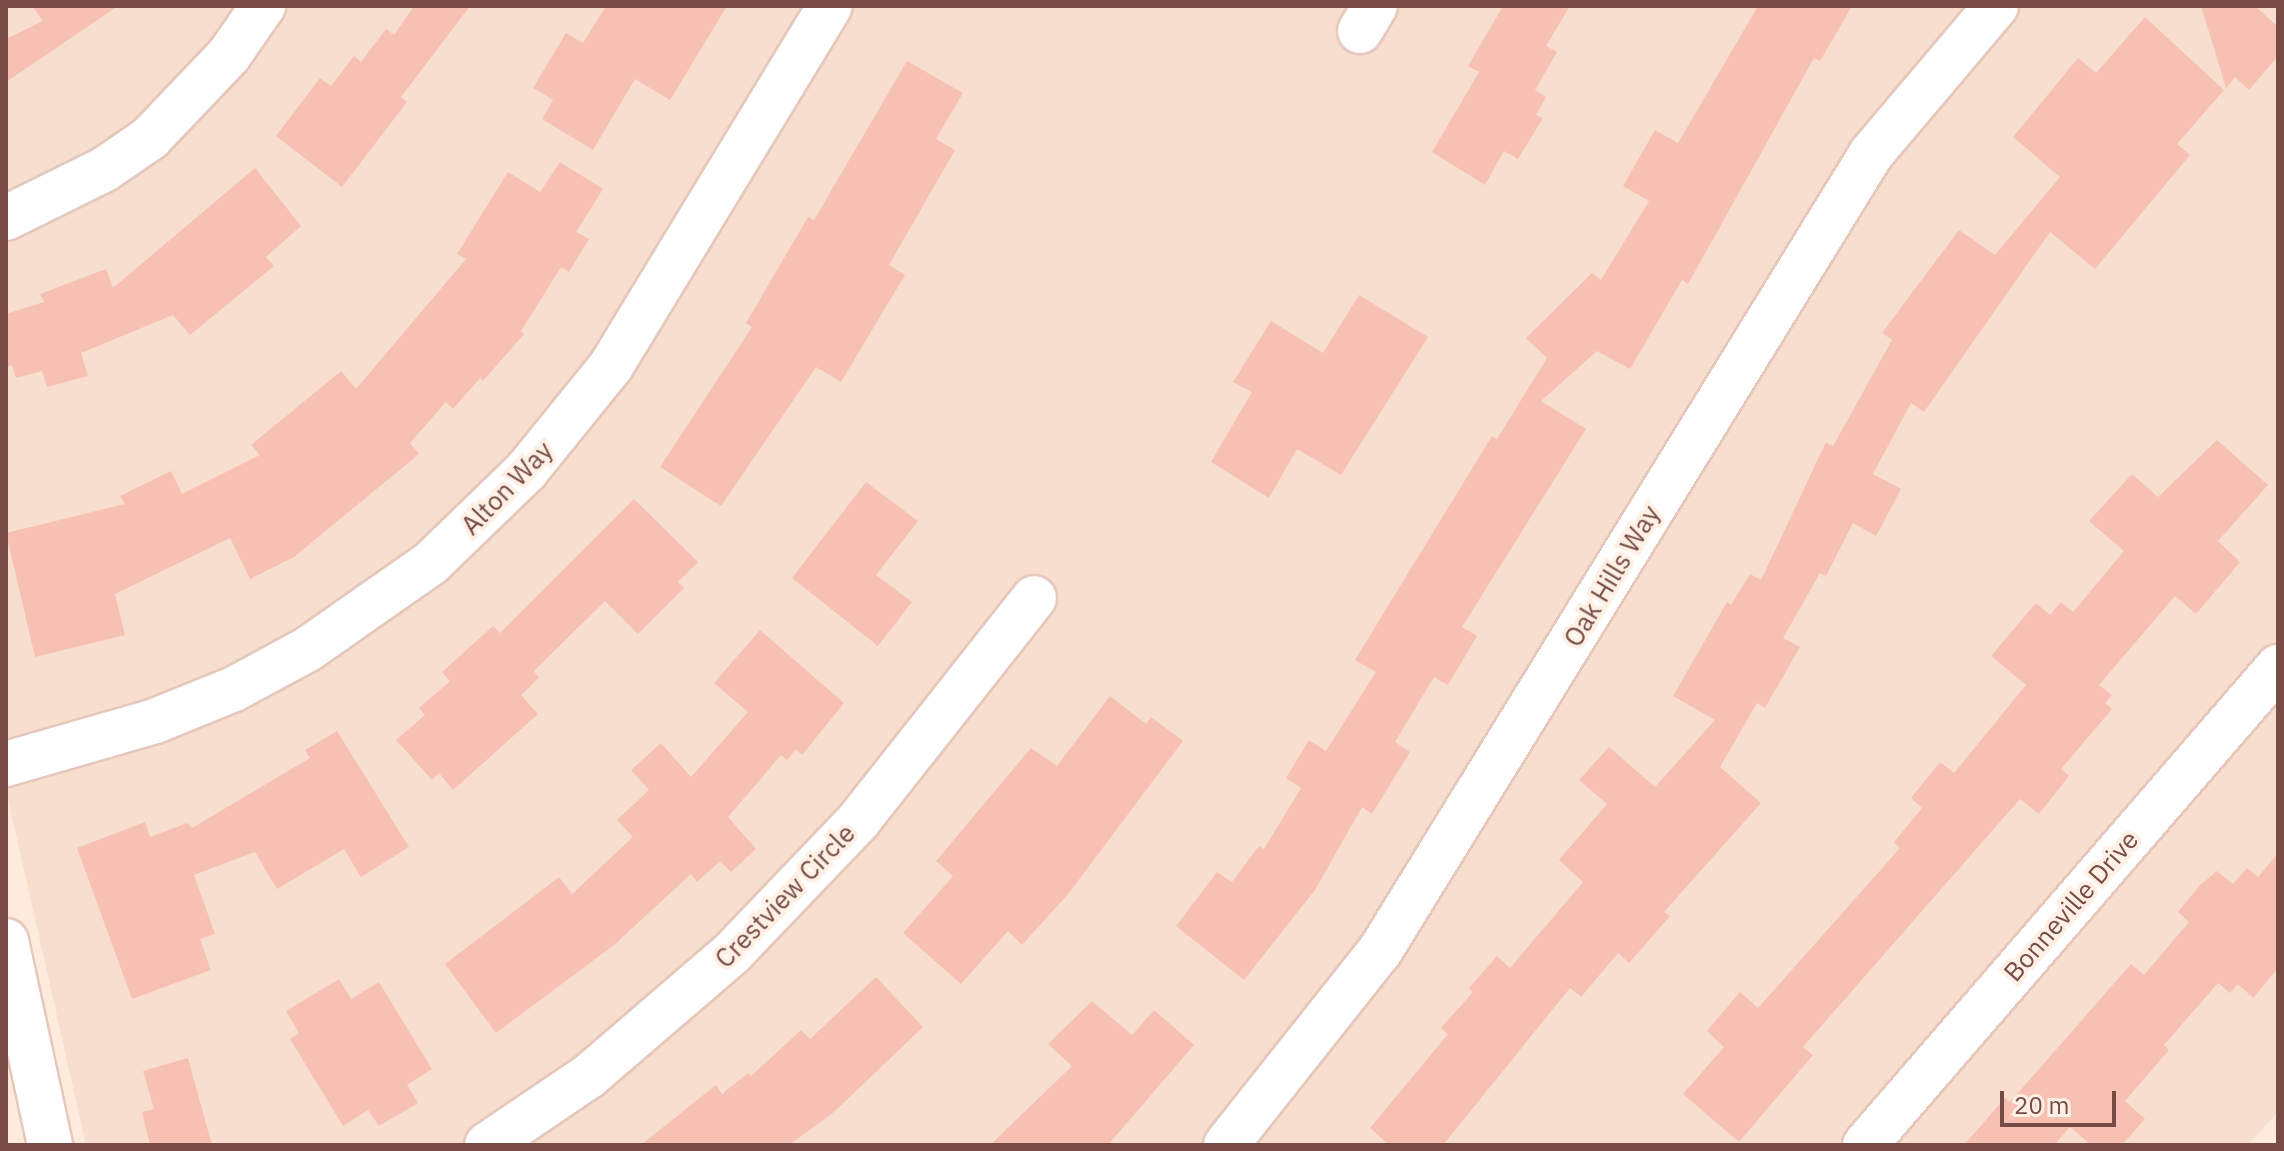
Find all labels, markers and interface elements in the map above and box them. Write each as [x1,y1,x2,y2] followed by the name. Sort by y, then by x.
[455,435,559,541] street label: Alton Way
[1558,500,1666,652] street label: Oak Hills Way
[709,818,861,974] street label: Crestview Circle
[1997,824,2145,988] street label: Bonneville Drive
[2004,1075,2120,1125] scale bar
[2014,1089,2069,1121] text: 20 m

